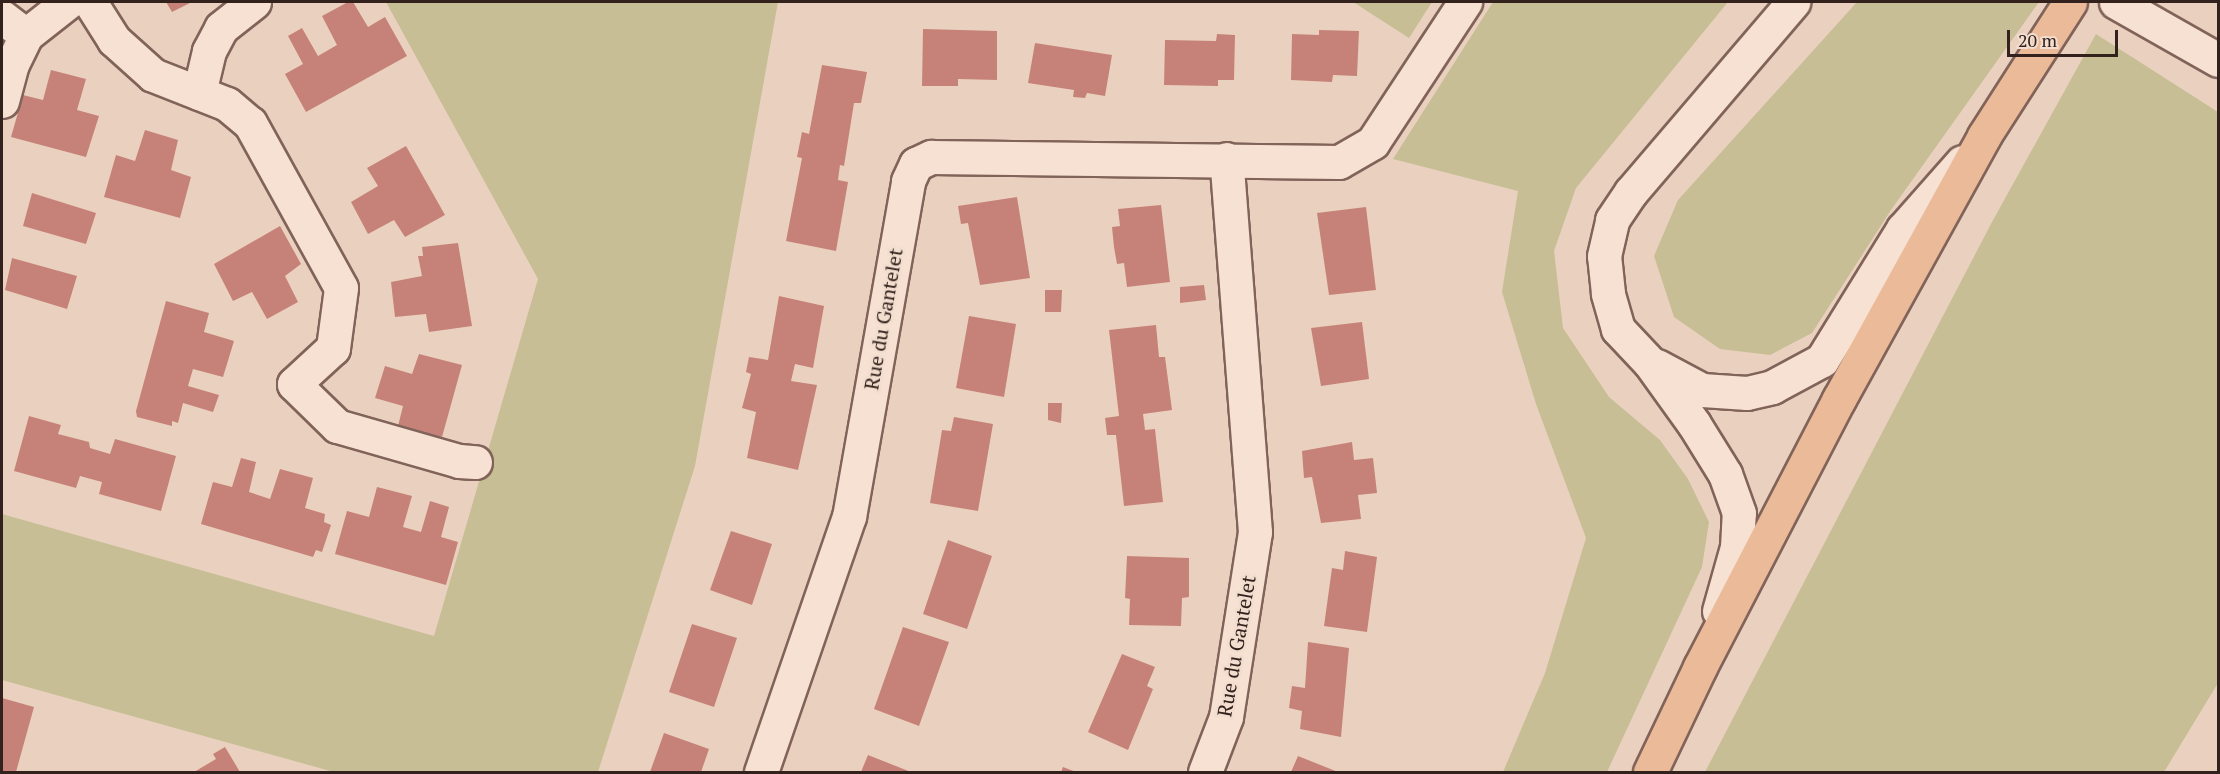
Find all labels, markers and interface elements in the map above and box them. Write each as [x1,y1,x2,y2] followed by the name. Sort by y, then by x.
[2010,18,2121,56] scale bar
[2018,28,2057,52] text: 20 m
[859,246,907,392] street label: Rue du Gantelet
[1212,573,1260,719] street label: Rue du Gantelet

